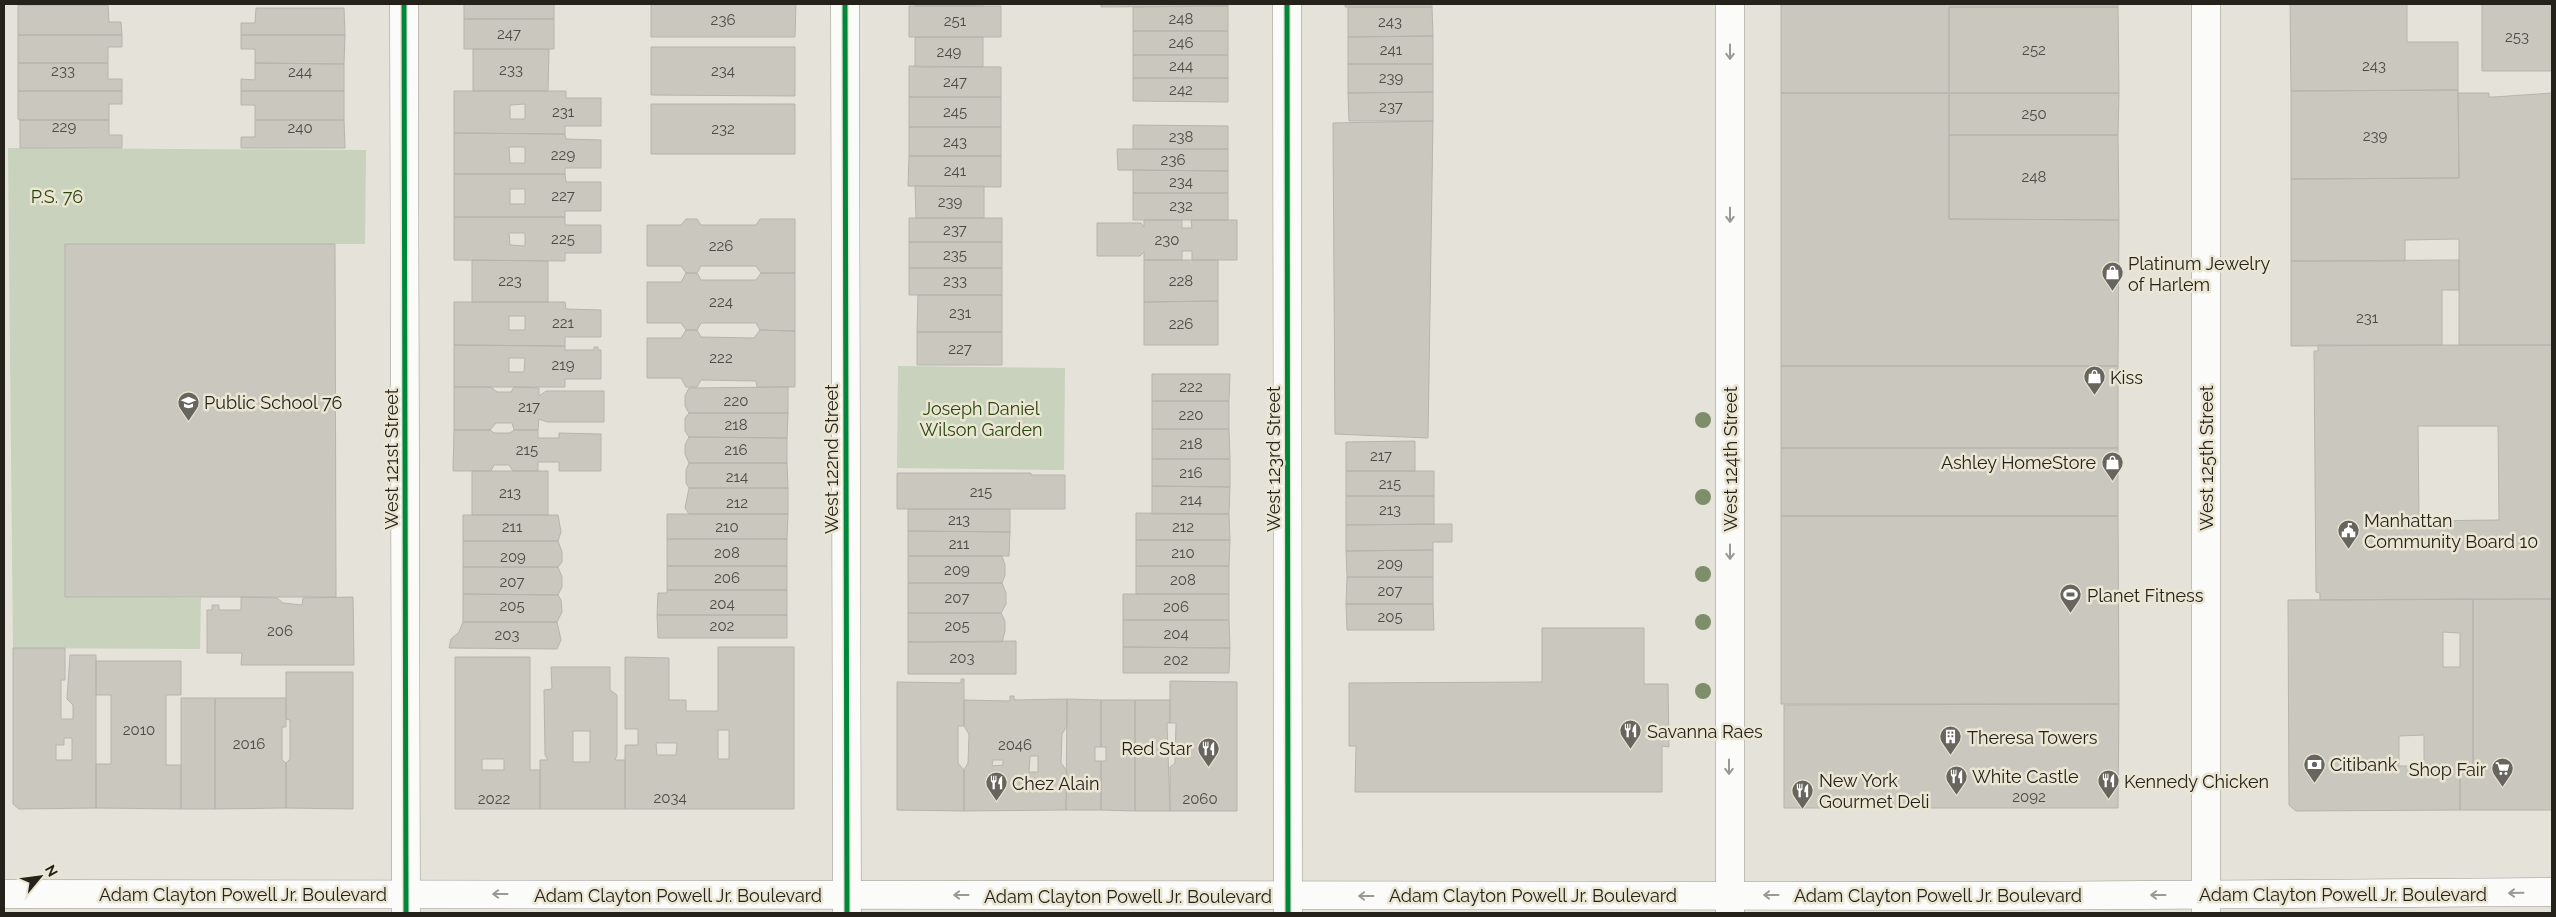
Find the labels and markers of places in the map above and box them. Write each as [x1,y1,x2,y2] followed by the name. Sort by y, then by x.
[2128,253,2271,295] place label: Platinum Jewelry of Harlem
[2100,261,2124,292] shop icon: Platinum Jewelry of Harlem
[2082,365,2106,396] shop icon: Kiss
[2110,367,2143,388] place label: Kiss
[176,390,200,421] school or university icon: Public School 76
[204,392,343,413] place label: Public School 76
[2100,450,2124,481] shop icon: Ashley HomeStore
[1941,452,2096,473] place label: Ashley HomeStore
[2364,510,2538,552] place label: Manhattan Community Board 10
[2336,518,2360,549] public building icon: Manhattan Community Board 10
[2059,583,2083,614] sports icon: Planet Fitness
[2087,585,2204,606] place label: Planet Fitness
[1619,719,1643,750] restaurant icon: Savanna Raes
[1647,721,1763,742] place label: Savanna Raes
[1939,725,1963,756] building icon: Theresa Towers
[1967,727,2098,748] place label: Theresa Towers
[1196,736,1220,767] restaurant icon: Red Star
[1121,738,1193,759] place label: Red Star
[2302,752,2326,783] bank icon: Citibank
[2330,754,2398,775] place label: Citibank
[2490,757,2514,788] supermarket icon: Shop Fair
[2409,759,2487,780] place label: Shop Fair
[1944,764,1968,795] restaurant icon: White Castle
[1972,766,2079,787] place label: White Castle
[2096,769,2120,800] restaurant icon: Kennedy Chicken
[1819,770,1930,812] place label: New York Gourmet Deli
[984,771,1008,802] restaurant icon: Chez Alain
[2124,771,2269,792] place label: Kennedy Chicken
[1012,773,1099,794] place label: Chez Alain
[1791,778,1815,809] restaurant icon: New York Gourmet Deli

